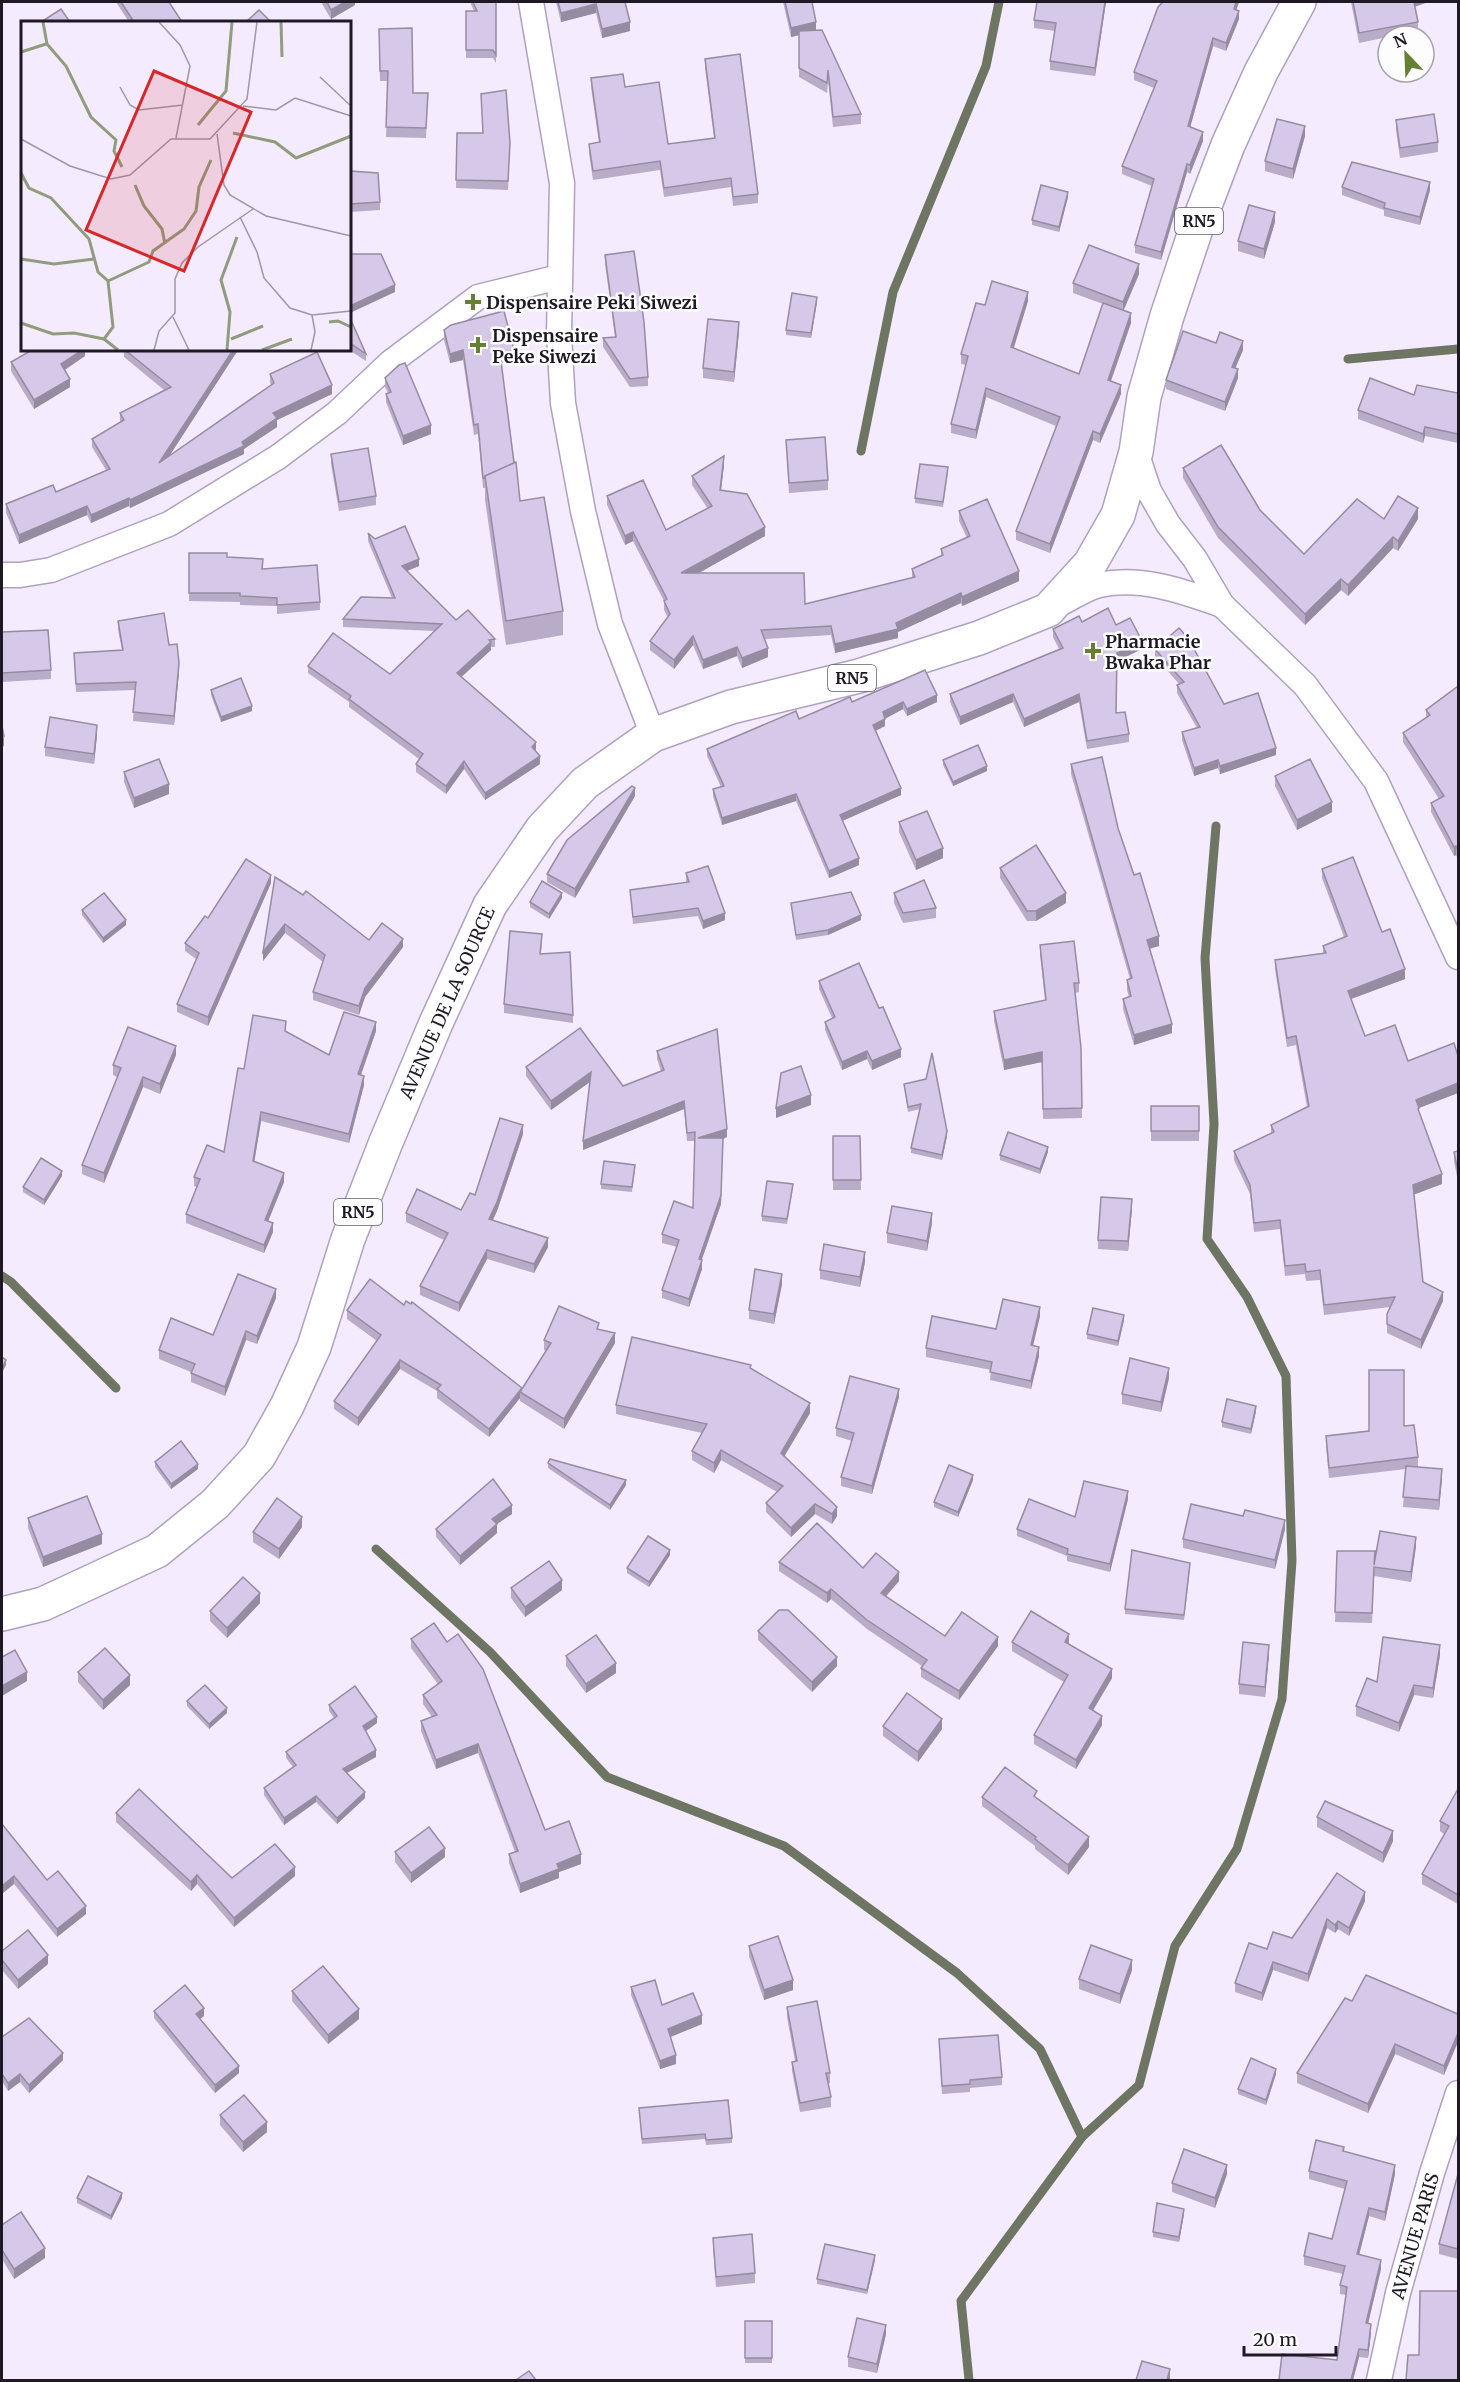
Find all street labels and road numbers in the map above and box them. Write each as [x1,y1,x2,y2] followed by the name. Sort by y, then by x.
[1175,208,1223,234] road number: RN5
[828,665,876,691] road number: RN5
[394,903,500,1104] street label: AVENUE DE LA SOURCE
[334,1199,382,1225] road number: RN5
[1386,2170,1444,2303] street label: AVENUE PARIS

